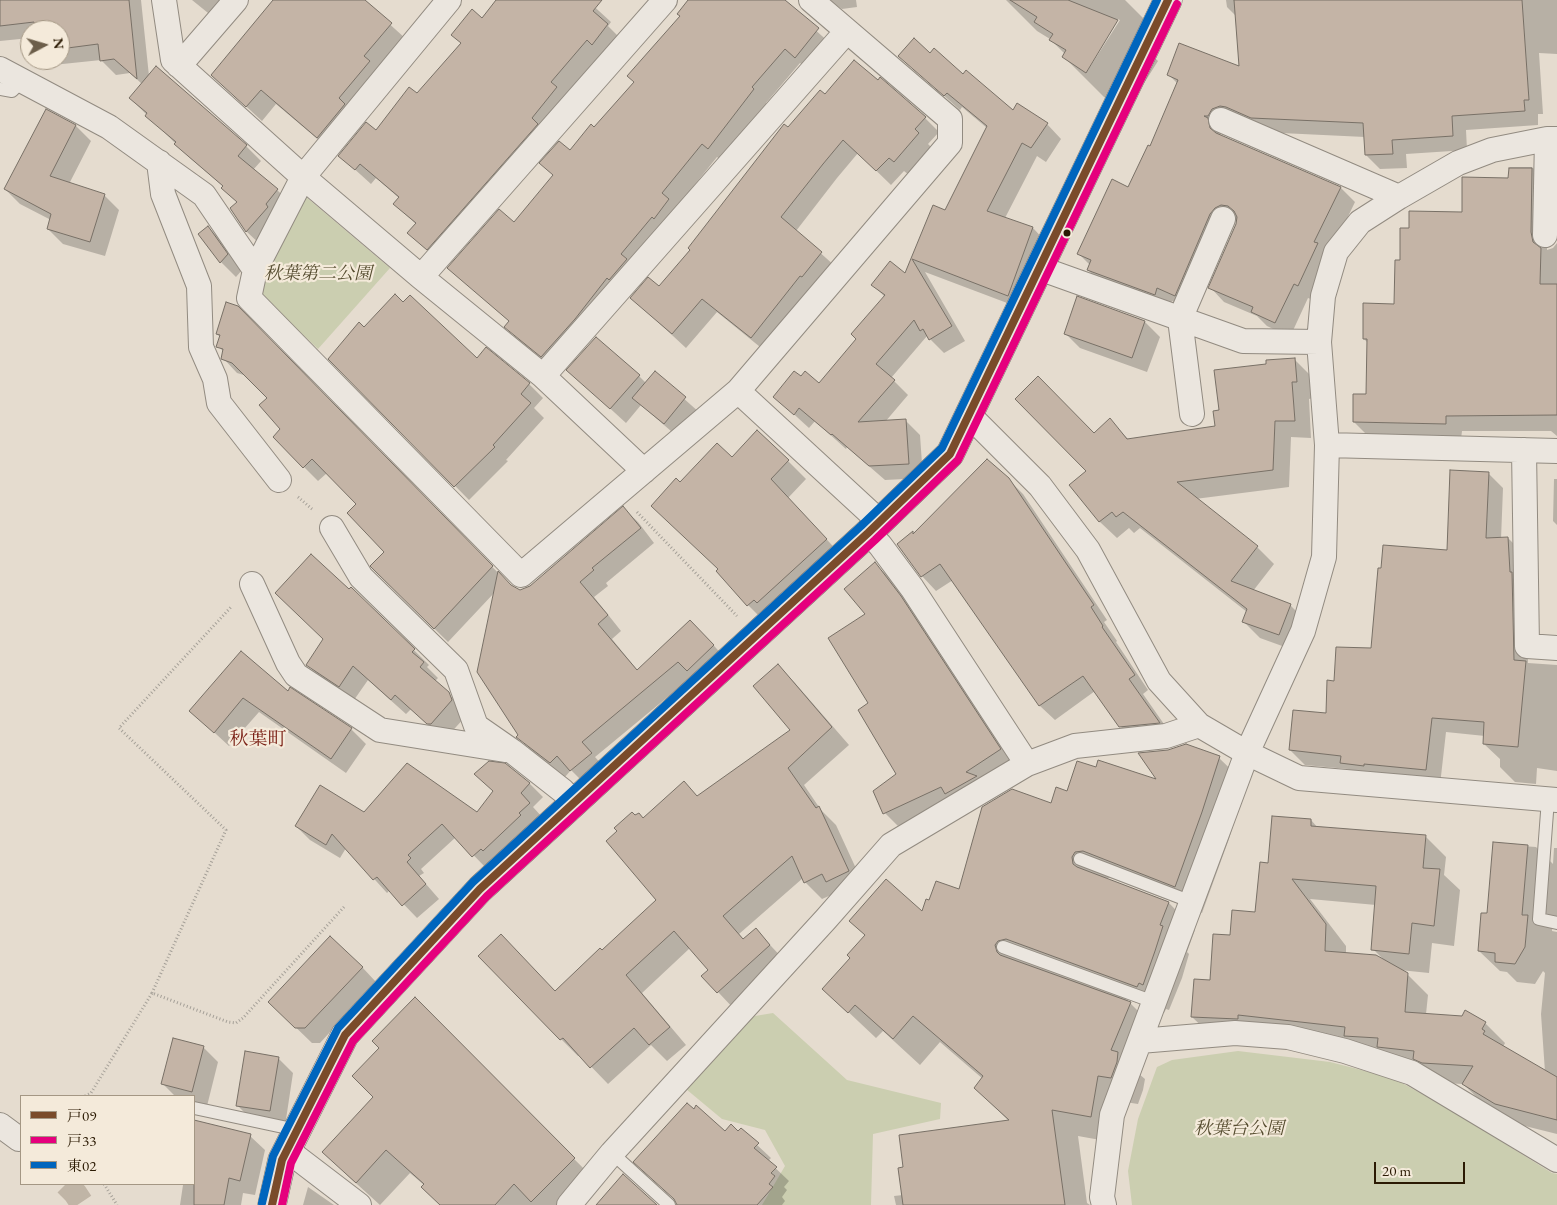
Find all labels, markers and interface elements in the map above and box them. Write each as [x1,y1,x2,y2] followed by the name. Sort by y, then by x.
[20,20,70,70] north arrow
[49,37,68,50] text: N
[1062,228,1072,238] unlabelled marker
[264,263,372,285] park label: 秋葉第二公園
[230,729,286,751] district label: 秋葉町
[20,1095,195,1185] legend
[67,1106,96,1125] text: 戸09
[1194,1118,1284,1140] park label: 秋葉台公園
[67,1131,96,1150] text: 戸33
[1377,1152,1468,1184] scale bar
[67,1156,96,1175] text: 東02
[1382,1161,1411,1180] text: 20 m

